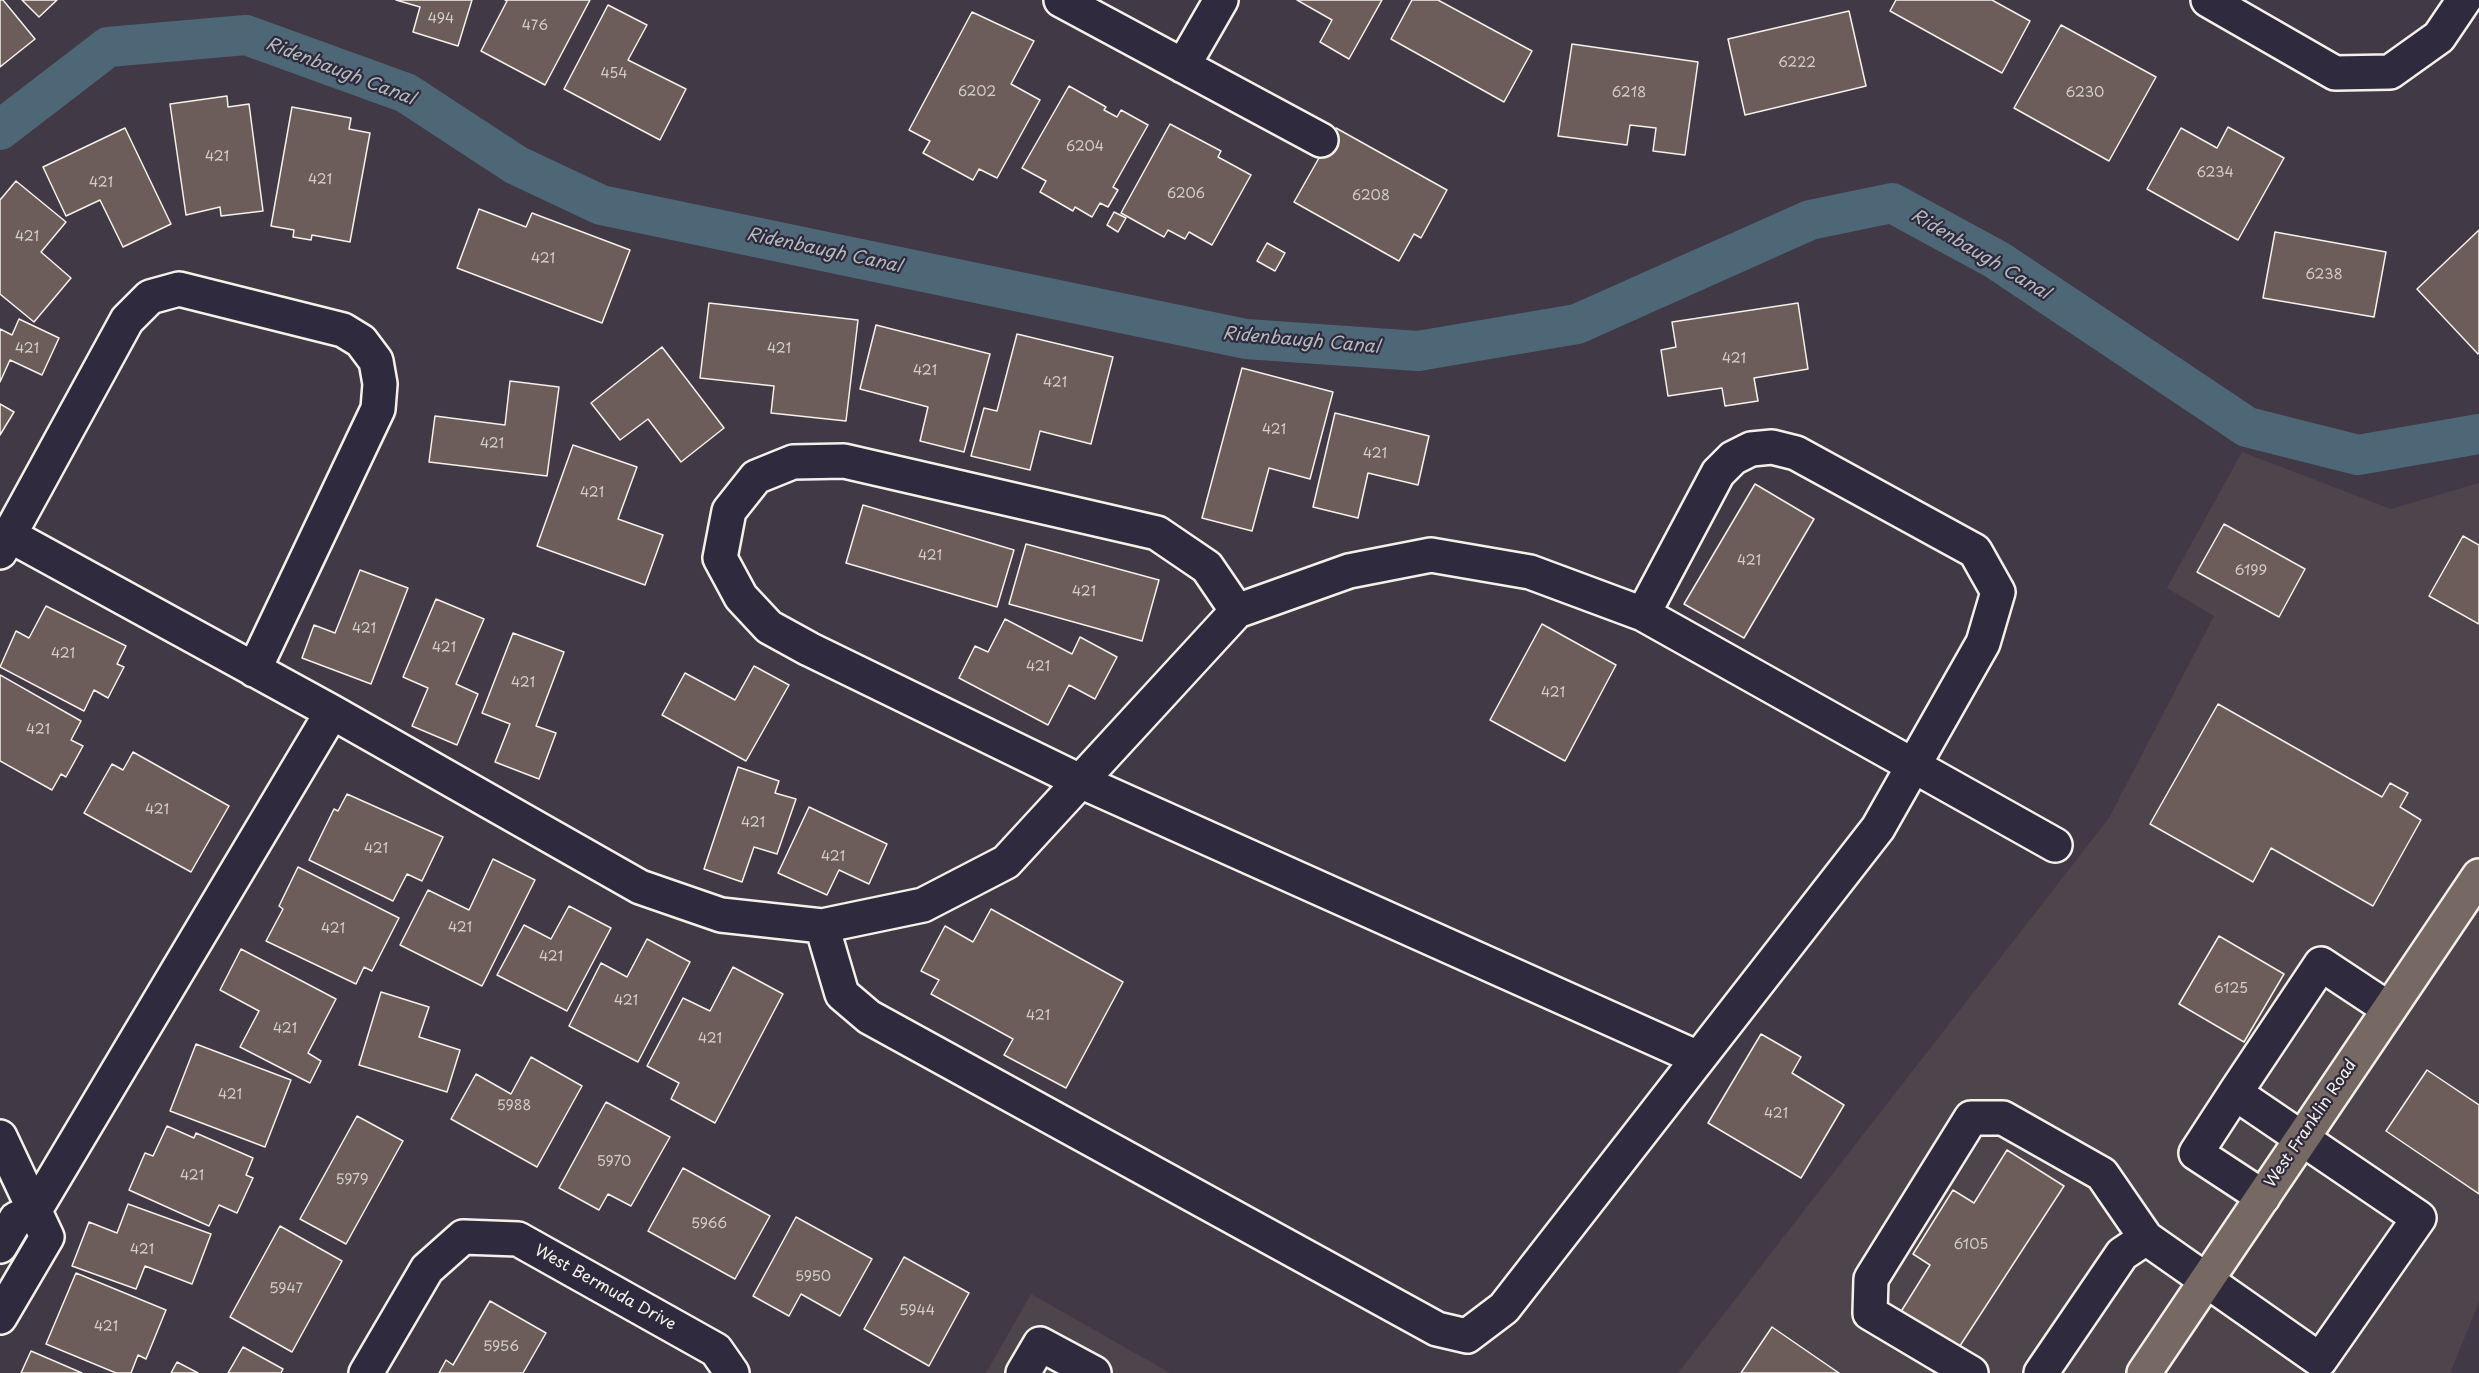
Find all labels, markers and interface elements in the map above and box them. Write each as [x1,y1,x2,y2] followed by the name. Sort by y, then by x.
[428,11,454,27] house number: 494
[522,18,548,34] house number: 476
[262,34,418,110] water label: Ridenbaugh Canal
[1778,55,1816,71] house number: 6222
[600,66,628,82] house number: 454
[958,84,996,100] house number: 6202
[1612,85,1646,101] house number: 6218
[2066,85,2104,101] house number: 6230
[1066,139,1104,155] house number: 6204
[205,149,229,165] house number: 421
[2196,165,2234,181] house number: 6234
[308,172,332,188] house number: 421
[89,175,113,191] house number: 421
[1167,186,1205,202] house number: 6206
[1352,188,1390,204] house number: 6208
[1907,205,2053,305] water label: Ridenbaugh Canal
[745,224,903,278] water label: Ridenbaugh Canal
[15,229,39,245] house number: 421
[531,251,555,267] house number: 421
[2305,267,2343,283] house number: 6238
[1221,323,1381,359] water label: Ridenbaugh Canal
[15,341,39,357] house number: 421
[767,341,791,357] house number: 421
[1722,351,1746,367] house number: 421
[913,363,937,379] house number: 421
[1043,375,1067,391] house number: 421
[1262,422,1286,438] house number: 421
[480,436,504,452] house number: 421
[1363,446,1387,462] house number: 421
[580,485,604,501] house number: 421
[918,548,942,564] house number: 421
[1737,553,1761,569] house number: 421
[2235,563,2267,579] house number: 6199
[1072,584,1096,600] house number: 421
[352,621,376,637] house number: 421
[432,640,456,656] house number: 421
[51,646,75,662] house number: 421
[1026,659,1050,675] house number: 421
[511,675,535,691] house number: 421
[1541,685,1565,701] house number: 421
[26,722,50,738] house number: 421
[145,802,169,818] house number: 421
[741,815,765,831] house number: 421
[364,841,388,857] house number: 421
[821,849,845,865] house number: 421
[448,920,472,936] house number: 421
[321,921,345,937] house number: 421
[539,949,563,965] house number: 421
[2214,981,2248,997] house number: 6125
[614,993,638,1009] house number: 421
[1026,1008,1050,1024] house number: 421
[273,1021,297,1037] house number: 421
[698,1031,722,1047] house number: 421
[2261,1056,2361,1192] street label: West Franklin Road
[218,1087,242,1103] house number: 421
[497,1098,531,1114] house number: 5988
[1764,1106,1788,1122] house number: 421
[597,1154,631,1170] house number: 5970
[180,1168,204,1184] house number: 421
[335,1172,369,1188] house number: 5979
[691,1216,727,1232] house number: 5966
[1954,1237,1988,1253] house number: 6105
[531,1241,679,1335] street label: West Bermuda Drive
[130,1242,154,1258] house number: 421
[795,1269,831,1285] house number: 5950
[269,1281,303,1297] house number: 5947
[899,1303,935,1319] house number: 5944
[94,1319,118,1335] house number: 421
[483,1339,519,1355] house number: 5956

